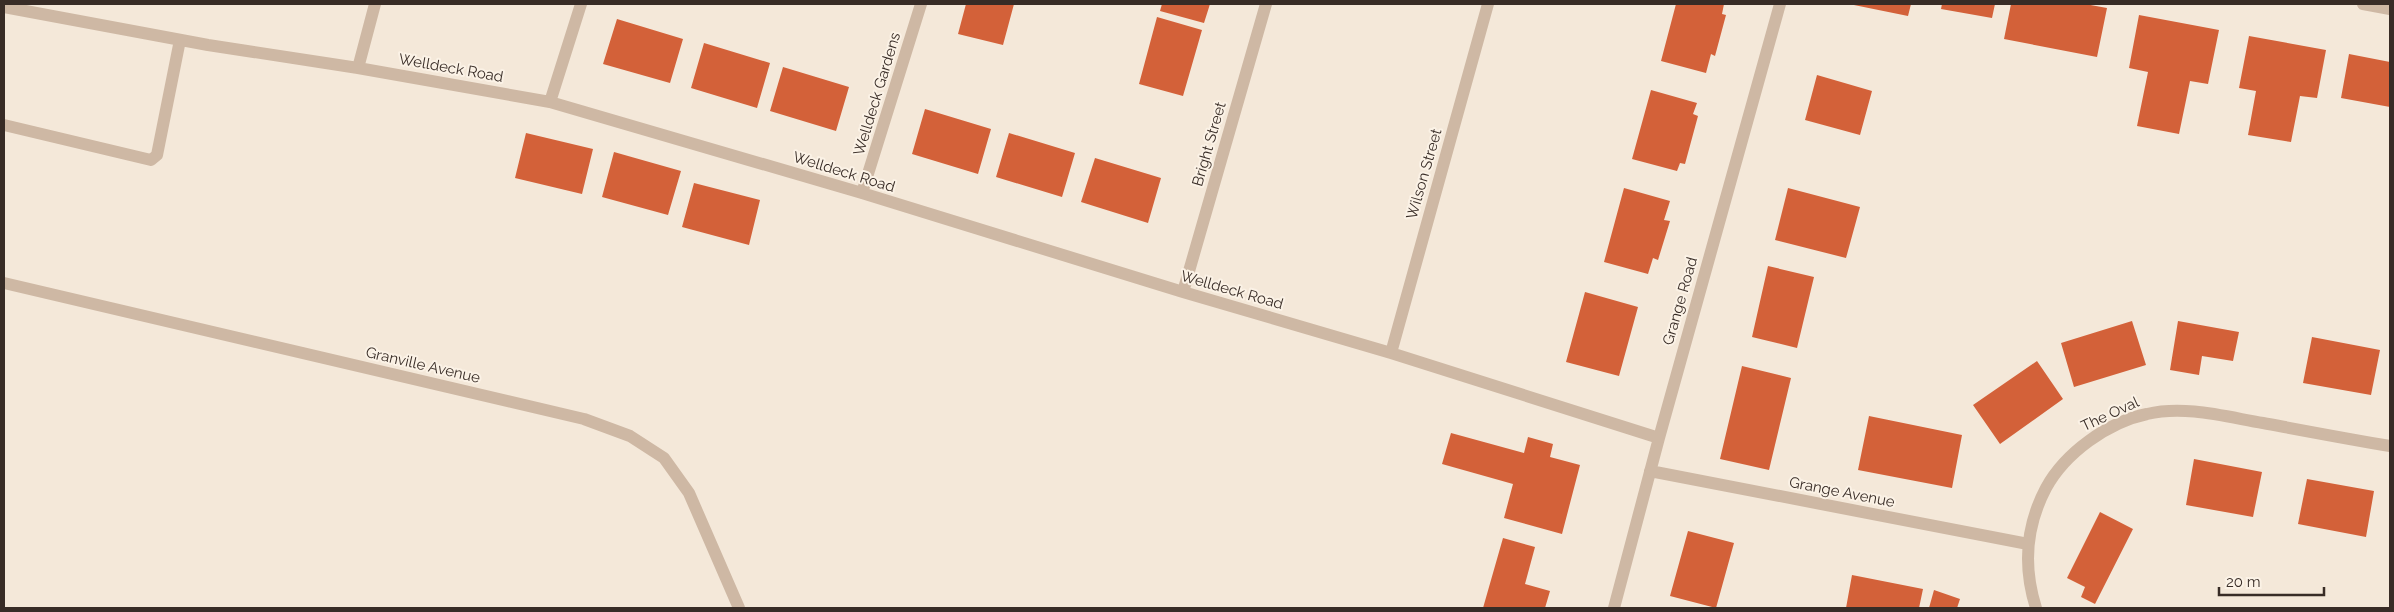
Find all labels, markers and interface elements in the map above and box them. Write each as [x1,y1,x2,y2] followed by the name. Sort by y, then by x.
[850,30,904,158] street label: Welldeck Gardens
[397,50,505,86] street label: Welldeck Road
[1188,100,1230,188] street label: Bright Street
[1402,127,1446,221] street label: Wilson Street
[791,148,897,196] street label: Welldeck Road
[1659,255,1701,347] street label: Grange Road
[1179,267,1285,313] street label: Welldeck Road
[364,343,482,387] street label: Granville Avenue
[2078,392,2143,435] street label: The Oval
[1788,473,1896,511] street label: Grange Avenue
[2219,564,2324,596] scale bar
[2226,573,2261,591] text: 20 m

